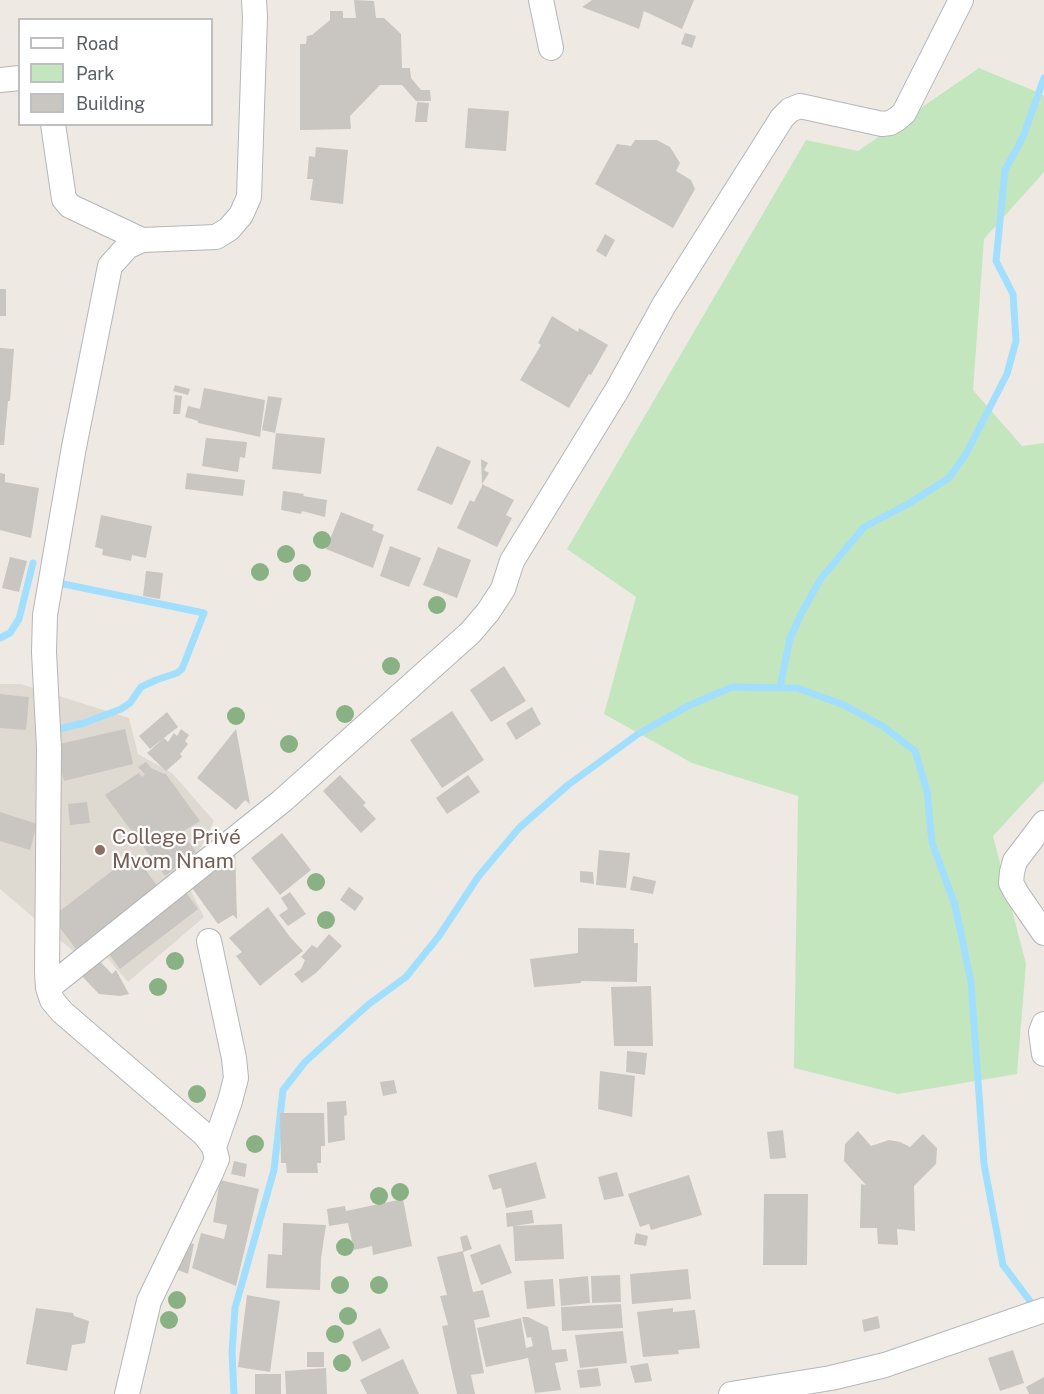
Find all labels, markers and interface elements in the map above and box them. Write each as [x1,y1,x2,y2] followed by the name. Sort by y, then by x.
[18,18,213,126] legend
[76,33,119,54] text: Road
[76,63,114,84] text: Park
[76,93,145,114] text: Building
[112,825,241,875] place label: College Privé Mvom Nnam
[93,843,107,857] marker: College Privé Mvom Nnam

